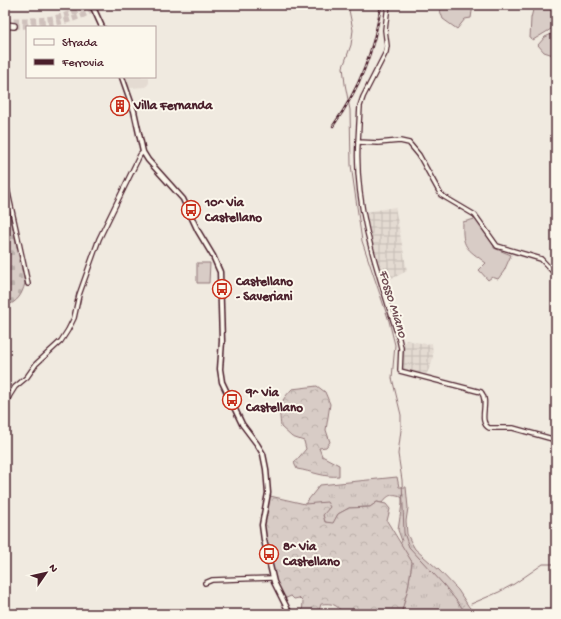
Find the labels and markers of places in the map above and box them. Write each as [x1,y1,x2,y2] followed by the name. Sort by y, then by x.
[109,95,131,117] building icon: Villa Fernanda
[133,99,213,114] place label: Villa Fernanda
[204,196,262,226] place label: 10^ Via Castellano
[180,199,202,221] bus stop icon: 10^ Via Castellano
[235,275,293,305] place label: Castellano - Saveriani
[211,278,233,300] bus stop icon: Castellano - Saveriani
[245,386,303,416] place label: 9^ Via Castellano
[221,389,243,411] bus stop icon: 9^ Via Castellano
[282,540,340,570] place label: 8^ Via Castellano
[258,543,280,565] bus stop icon: 8^ Via Castellano

